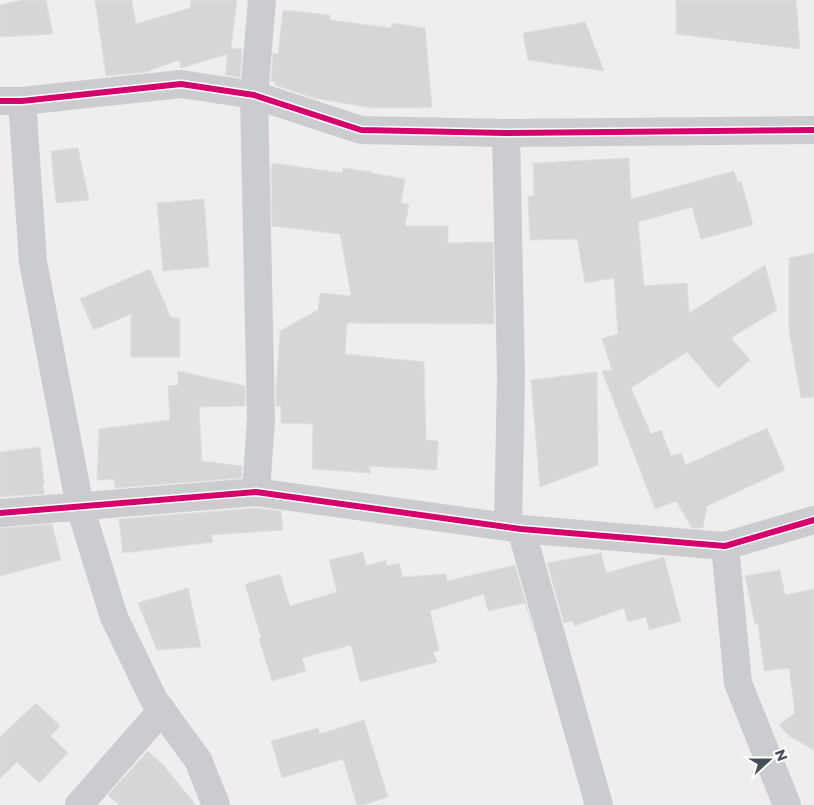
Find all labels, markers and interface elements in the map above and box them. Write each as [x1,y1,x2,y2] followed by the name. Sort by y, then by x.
[744,735,794,785] north arrow
[771,747,792,764] text: N

